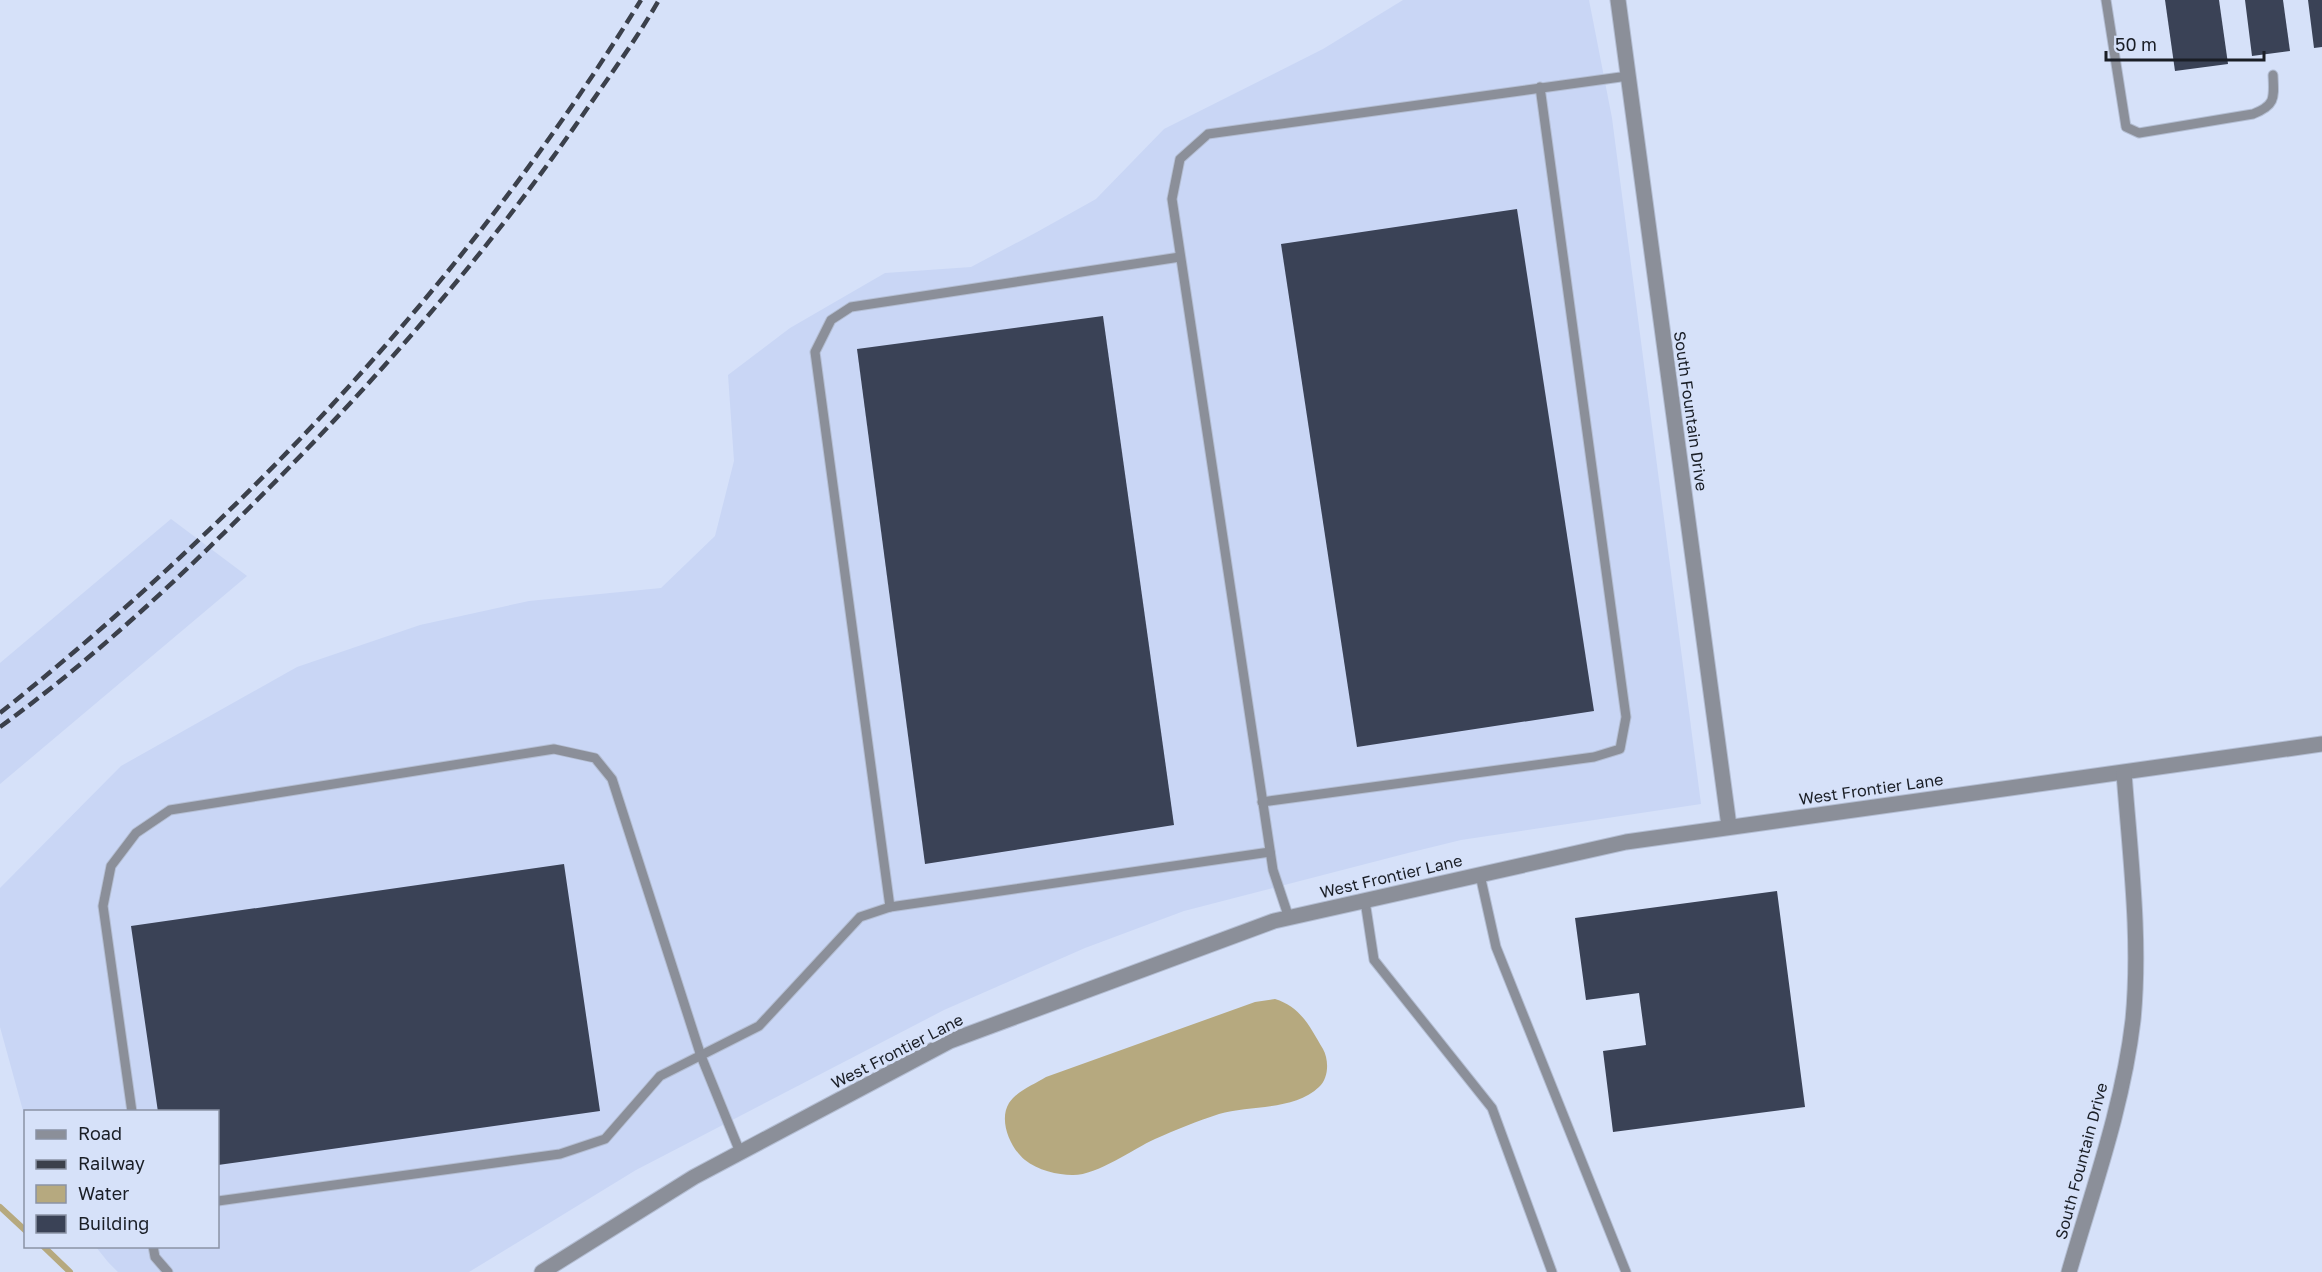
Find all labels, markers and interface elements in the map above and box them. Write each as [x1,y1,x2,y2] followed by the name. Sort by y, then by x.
[2106,24,2264,62] scale bar
[2115,33,2157,55] text: 50 m
[1670,330,1712,492] street label: South Fountain Drive
[1798,769,1944,809] street label: West Frontier Lane
[1318,850,1464,902] street label: West Frontier Lane
[828,1009,966,1093] street label: West Frontier Lane
[2050,1081,2112,1241] street label: South Fountain Drive
[24,1110,219,1248] legend
[78,1122,122,1144] text: Road
[78,1152,145,1174] text: Railway
[78,1182,129,1204] text: Water
[78,1212,149,1234] text: Building

